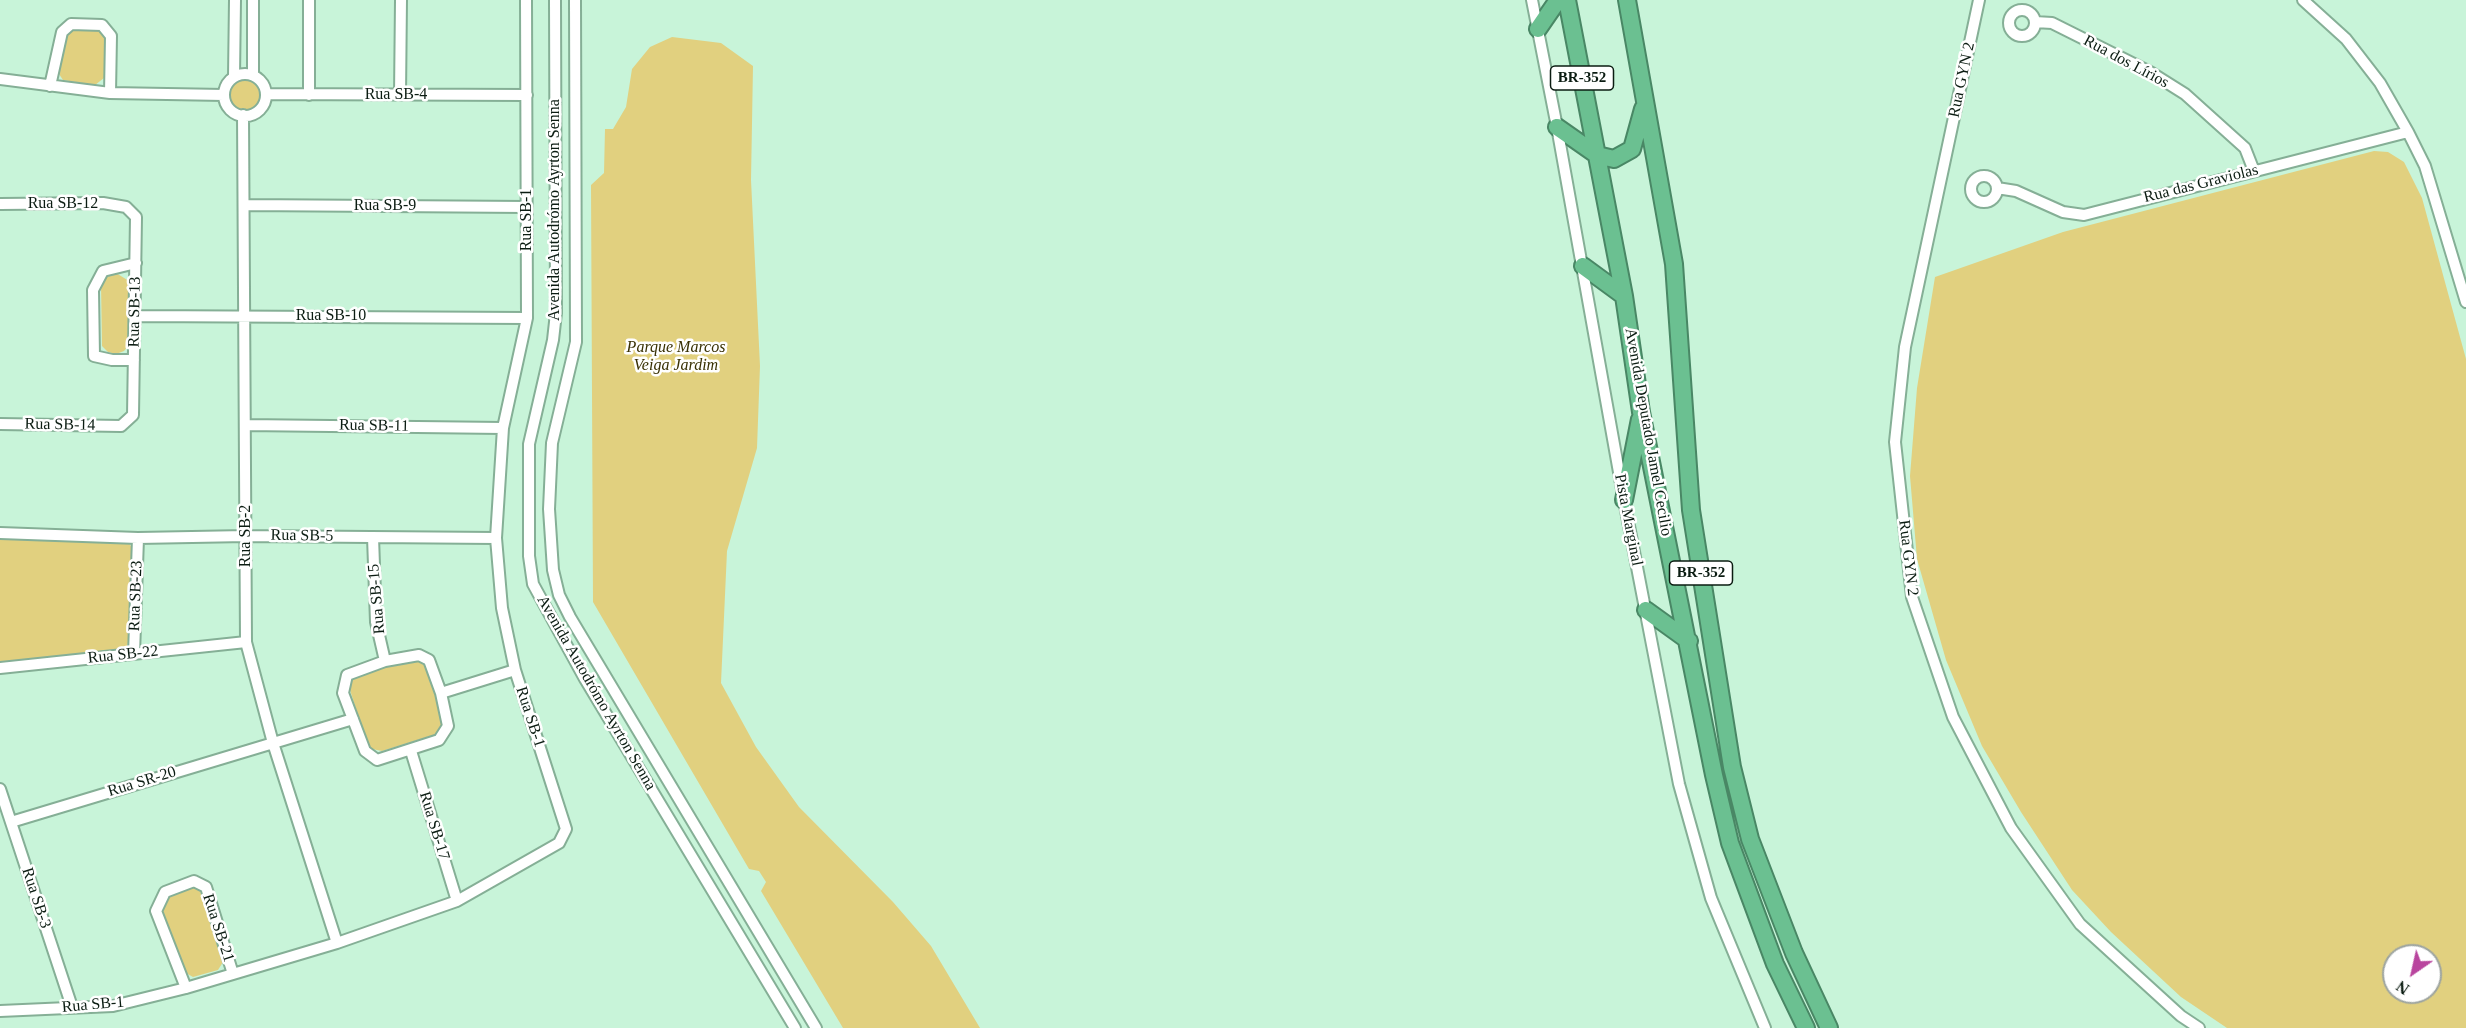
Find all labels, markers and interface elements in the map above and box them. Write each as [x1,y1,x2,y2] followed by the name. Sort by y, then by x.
[2080,31,2172,93] street label: Rua dos Lírios
[1945,41,1979,119] street label: Rua GYN 2
[1550,66,1614,90] road number: BR-352
[365,85,427,105] street label: Rua SB-4
[545,99,565,321] street label: Avenida Autodrómo Ayrton Senna
[2142,160,2260,208] street label: Rua das Graviolas
[517,189,537,251] street label: Rua SB-1
[28,194,98,214] street label: Rua SB-12
[354,196,416,216] street label: Rua SB-9
[125,277,145,347] street label: Rua SB-13
[296,306,366,326] street label: Rua SB-10
[1620,327,1676,537] street label: Avenida Deputado Jamel Cecilio
[627,338,725,376] park label: Parque Marcos Veiga Jardim
[25,415,95,435] street label: Rua SB-14
[339,416,409,436] street label: Rua SB-11
[1610,472,1646,568] street label: Pista Marginal
[236,505,256,567] street label: Rua SB-2
[1894,519,1922,597] street label: Rua GYN 2
[271,526,333,546] street label: Rua SB-5
[125,560,147,632] street label: Rua SB-23
[1670,561,1732,585] road number: BR-352
[364,563,390,635] street label: Rua SB-15
[532,592,660,794] street label: Avenida Autodrómo Ayrton Senna
[87,642,159,668] street label: Rua SB-22
[511,684,549,750] street label: Rua SB-1
[105,762,179,802] street label: Rua SR-20
[414,789,454,863] street label: Rua SB-17
[17,865,55,931] street label: Rua SB-3
[198,891,238,965] street label: Rua SB-21
[2382,944,2442,1004] north arrow
[2393,977,2412,998] text: N
[61,993,125,1017] street label: Rua SB-1

